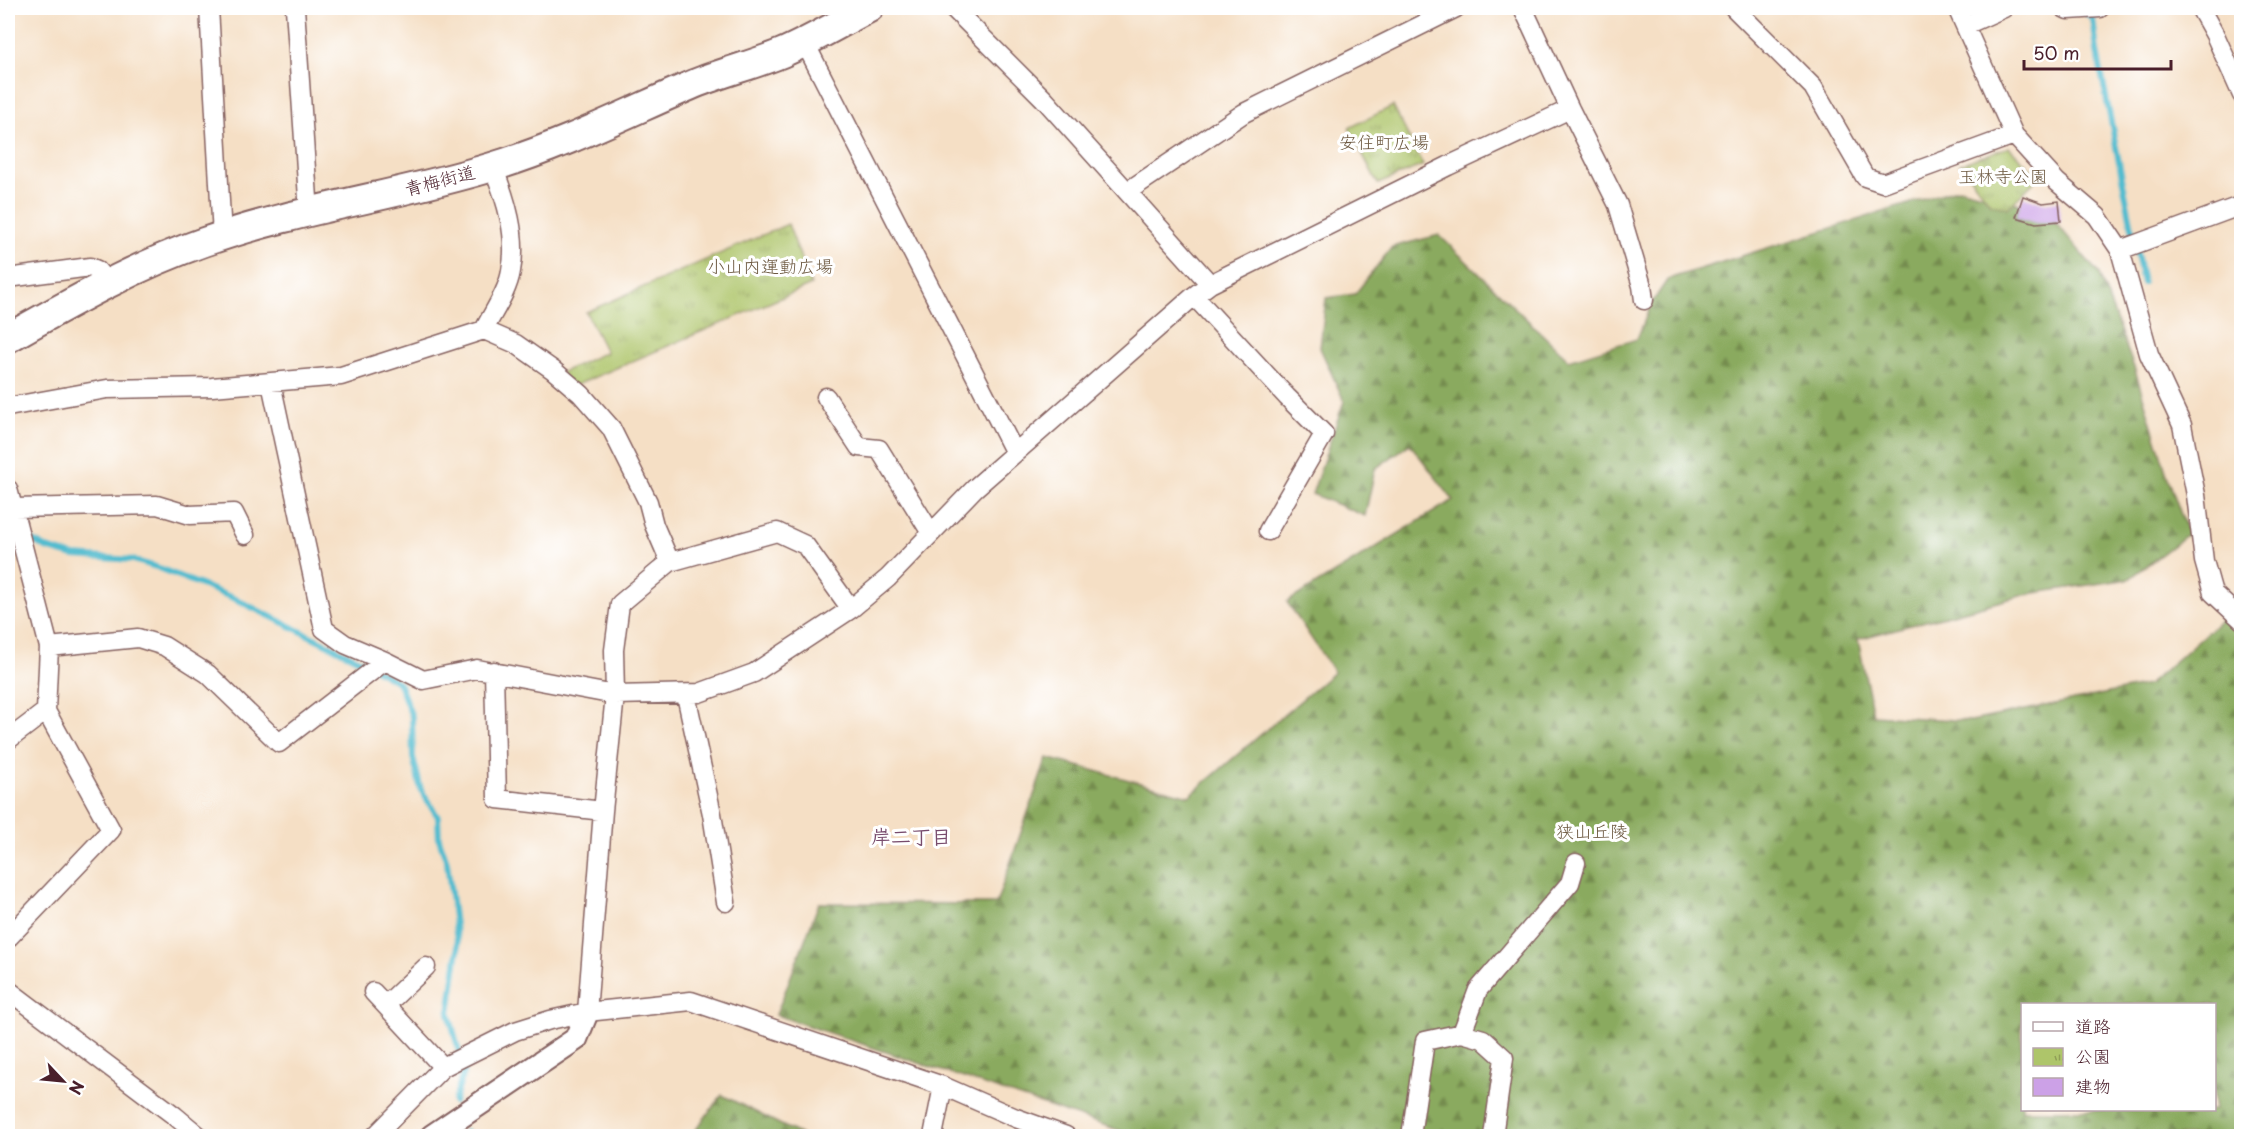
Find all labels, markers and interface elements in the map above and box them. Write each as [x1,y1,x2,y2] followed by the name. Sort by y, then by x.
[2024,33,2171,71] scale bar
[2033,39,2080,66] text: 50 m
[1339,128,1429,155] park label: 安住町広場
[401,157,478,202] street label: 青梅街道
[1958,162,2048,189] park label: 玉林寺公園
[707,252,833,279] park label: 小山内運動広場
[1556,817,1628,844] park label: 狭山丘陵
[871,821,951,851] district label: 岸二丁目
[2021,1003,2216,1111] legend
[2075,1012,2111,1039] text: 道路
[2075,1042,2111,1069] text: 公園
[33,1051,93,1111] north arrow
[2075,1072,2111,1099] text: 建物
[64,1077,91,1099] text: N

